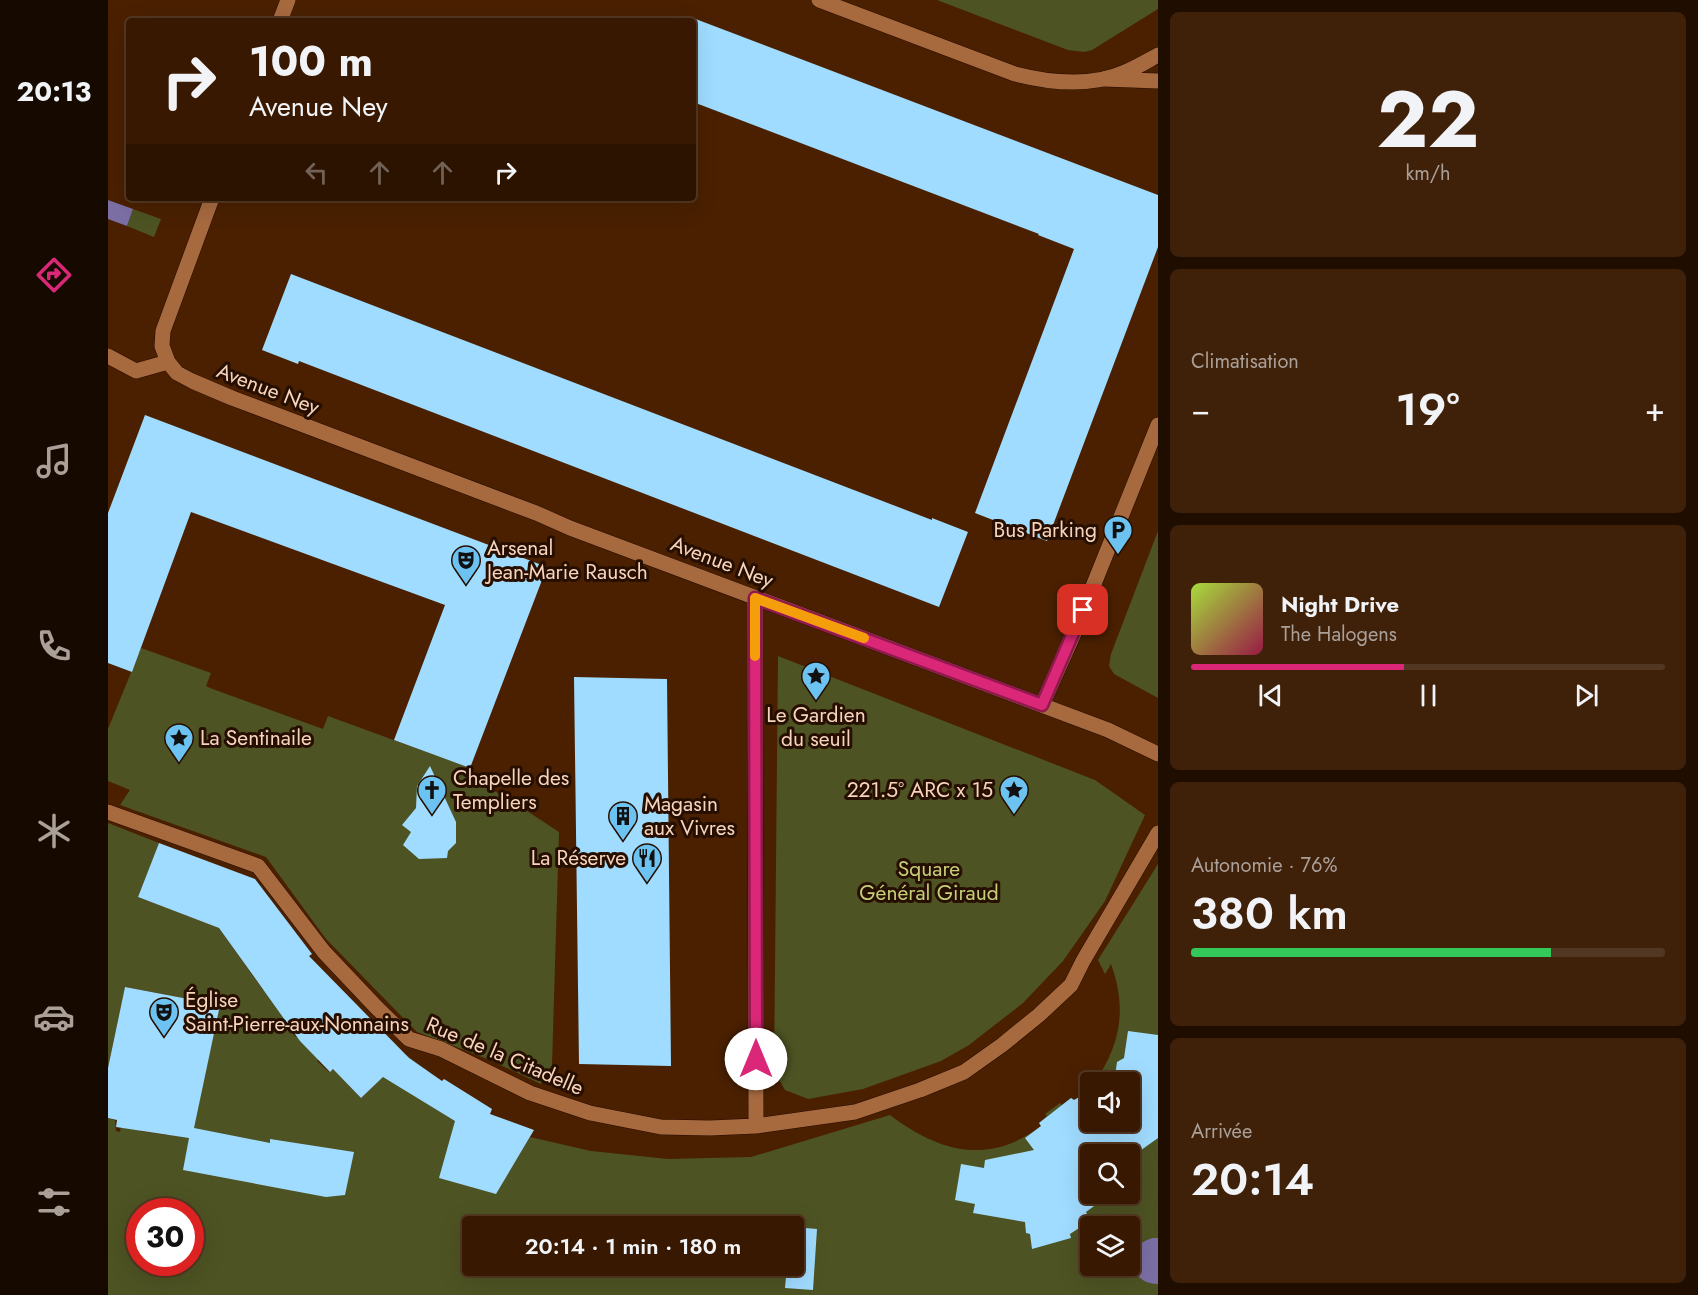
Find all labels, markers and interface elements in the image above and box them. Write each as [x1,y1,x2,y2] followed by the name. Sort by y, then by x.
[249,31,373,92] text: 100 m
[150,42,228,120] icon: right
[1377,64,1479,176] text: 22
[17,72,91,111] text: 20:13
[249,87,388,126] text: Avenue Ney
[300,156,333,189] icon: left
[363,156,396,189] icon: ahead
[426,156,459,189] icon: ahead
[489,156,522,189] icon: right
[1405,159,1451,188] text: km/h
[33,254,75,296] icon: directions
[1191,347,1299,376] text: Climatisation
[212,356,324,423] street label: Avenue Ney
[1396,377,1460,442] text: 19°
[1191,386,1210,433] text: −
[1645,386,1665,433] text: +
[33,440,75,482] icon: music
[1102,514,1134,556] parking icon: Bus Parking
[994,515,1097,545] place label: Bus Parking
[666,529,778,596] street label: Avenue Ney
[484,533,648,587] place label: Arsenal Jean-Marie Rausch
[450,544,482,586] theatre icon: Arsenal Jean-Marie Rausch
[1057,584,1108,635] pin
[1281,588,1399,620] text: Night Drive
[1066,593,1099,626] icon: arrive
[1281,620,1397,649] text: The Halogens
[33,625,75,667] icon: phone
[800,660,832,702] place icon: Le Gardien du seuil
[1254,679,1287,712] icon: previous
[1412,679,1445,712] icon: pause
[1570,679,1603,712] icon: next
[766,700,866,754] place label: Le Gardien du seuil
[163,722,195,764] place icon: La Sentinaile
[200,723,312,753] place label: La Sentinaile
[453,763,569,817] place label: Chapelle des Templiers
[416,774,448,816] church icon: Chapelle des Templiers
[998,774,1030,816] place icon: 221.5° ARC x 15
[847,775,993,805] place label: 221.5° ARC x 15
[644,789,735,843] place label: Magasin aux Vivres
[607,800,639,842] building icon: Magasin aux Vivres
[33,810,75,852] icon: climate
[631,842,663,884] restaurant icon: La Réserve
[531,843,626,873] place label: La Réserve
[1191,851,1338,880] text: Autonomie · 76%
[859,854,999,908] park label: Square Général Giraud
[1191,881,1348,946] text: 380 km
[185,985,409,1039] place label: Église Saint-Pierre-aux-Nonnains
[33,996,75,1038] icon: car
[148,996,180,1038] theatre icon: Église Saint-Pierre-aux-Nonnains
[422,1009,589,1103] street label: Rue de la Citadelle
[724,1027,788,1091] position arrow
[1080,1072,1140,1276] map controls
[1080,1072,1140,1132] button: sound
[1191,1117,1252,1146] text: Arrivée
[1080,1144,1140,1204] button: search
[1191,1147,1314,1212] text: 20:14
[33,1181,75,1223] icon: filters
[126,1198,204,1276] speed limit sign: 30
[1080,1216,1140,1276] button: layers
[525,1230,741,1262] text: 20:14 · 1 min · 180 m

